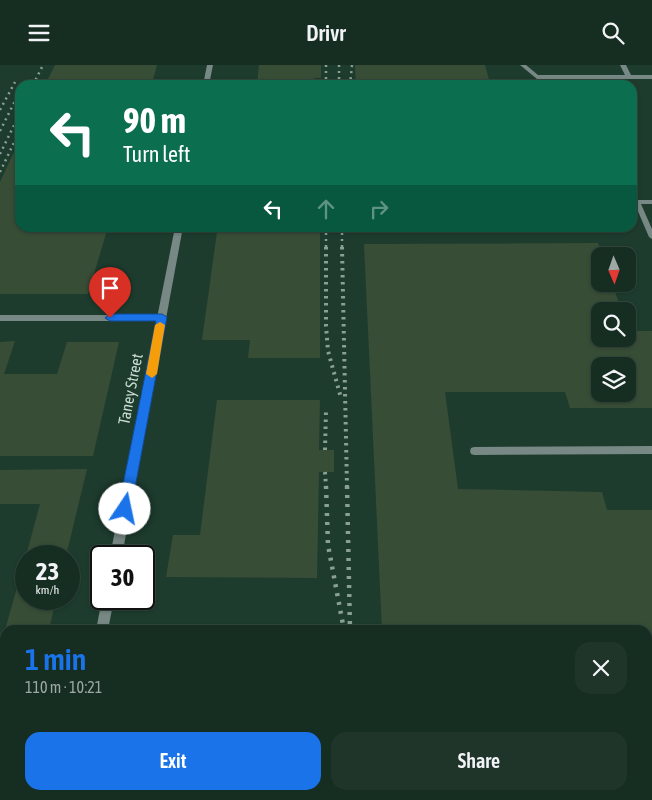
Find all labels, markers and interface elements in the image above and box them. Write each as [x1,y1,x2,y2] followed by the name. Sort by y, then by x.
[25,19,53,47] icon: menu
[599,19,627,47] icon: search
[306,20,346,46] text: Drivr
[40,100,105,165] icon: left
[123,100,186,140] text: 90 m
[123,141,190,167] text: Turn left
[259,195,287,223] icon: left
[312,195,340,223] icon: ahead
[365,195,393,223] icon: right
[591,247,636,293] north arrow
[591,247,636,402] map controls
[89,267,131,318] pin
[96,274,124,302] icon: arrive
[591,302,636,347] button: search
[114,352,147,426] street label: Taney Street
[591,357,636,402] button: layers
[98,482,150,534] position arrow
[90,545,155,610] speed limit sign: 30
[36,557,59,585] text: 23
[36,583,59,597] text: km/h
[25,642,86,676] text: 1 min
[575,642,627,694] button: close
[25,678,102,696] text: 110 m · 10:21
[25,732,321,790] button: Exit
[331,732,627,790] button: Share

